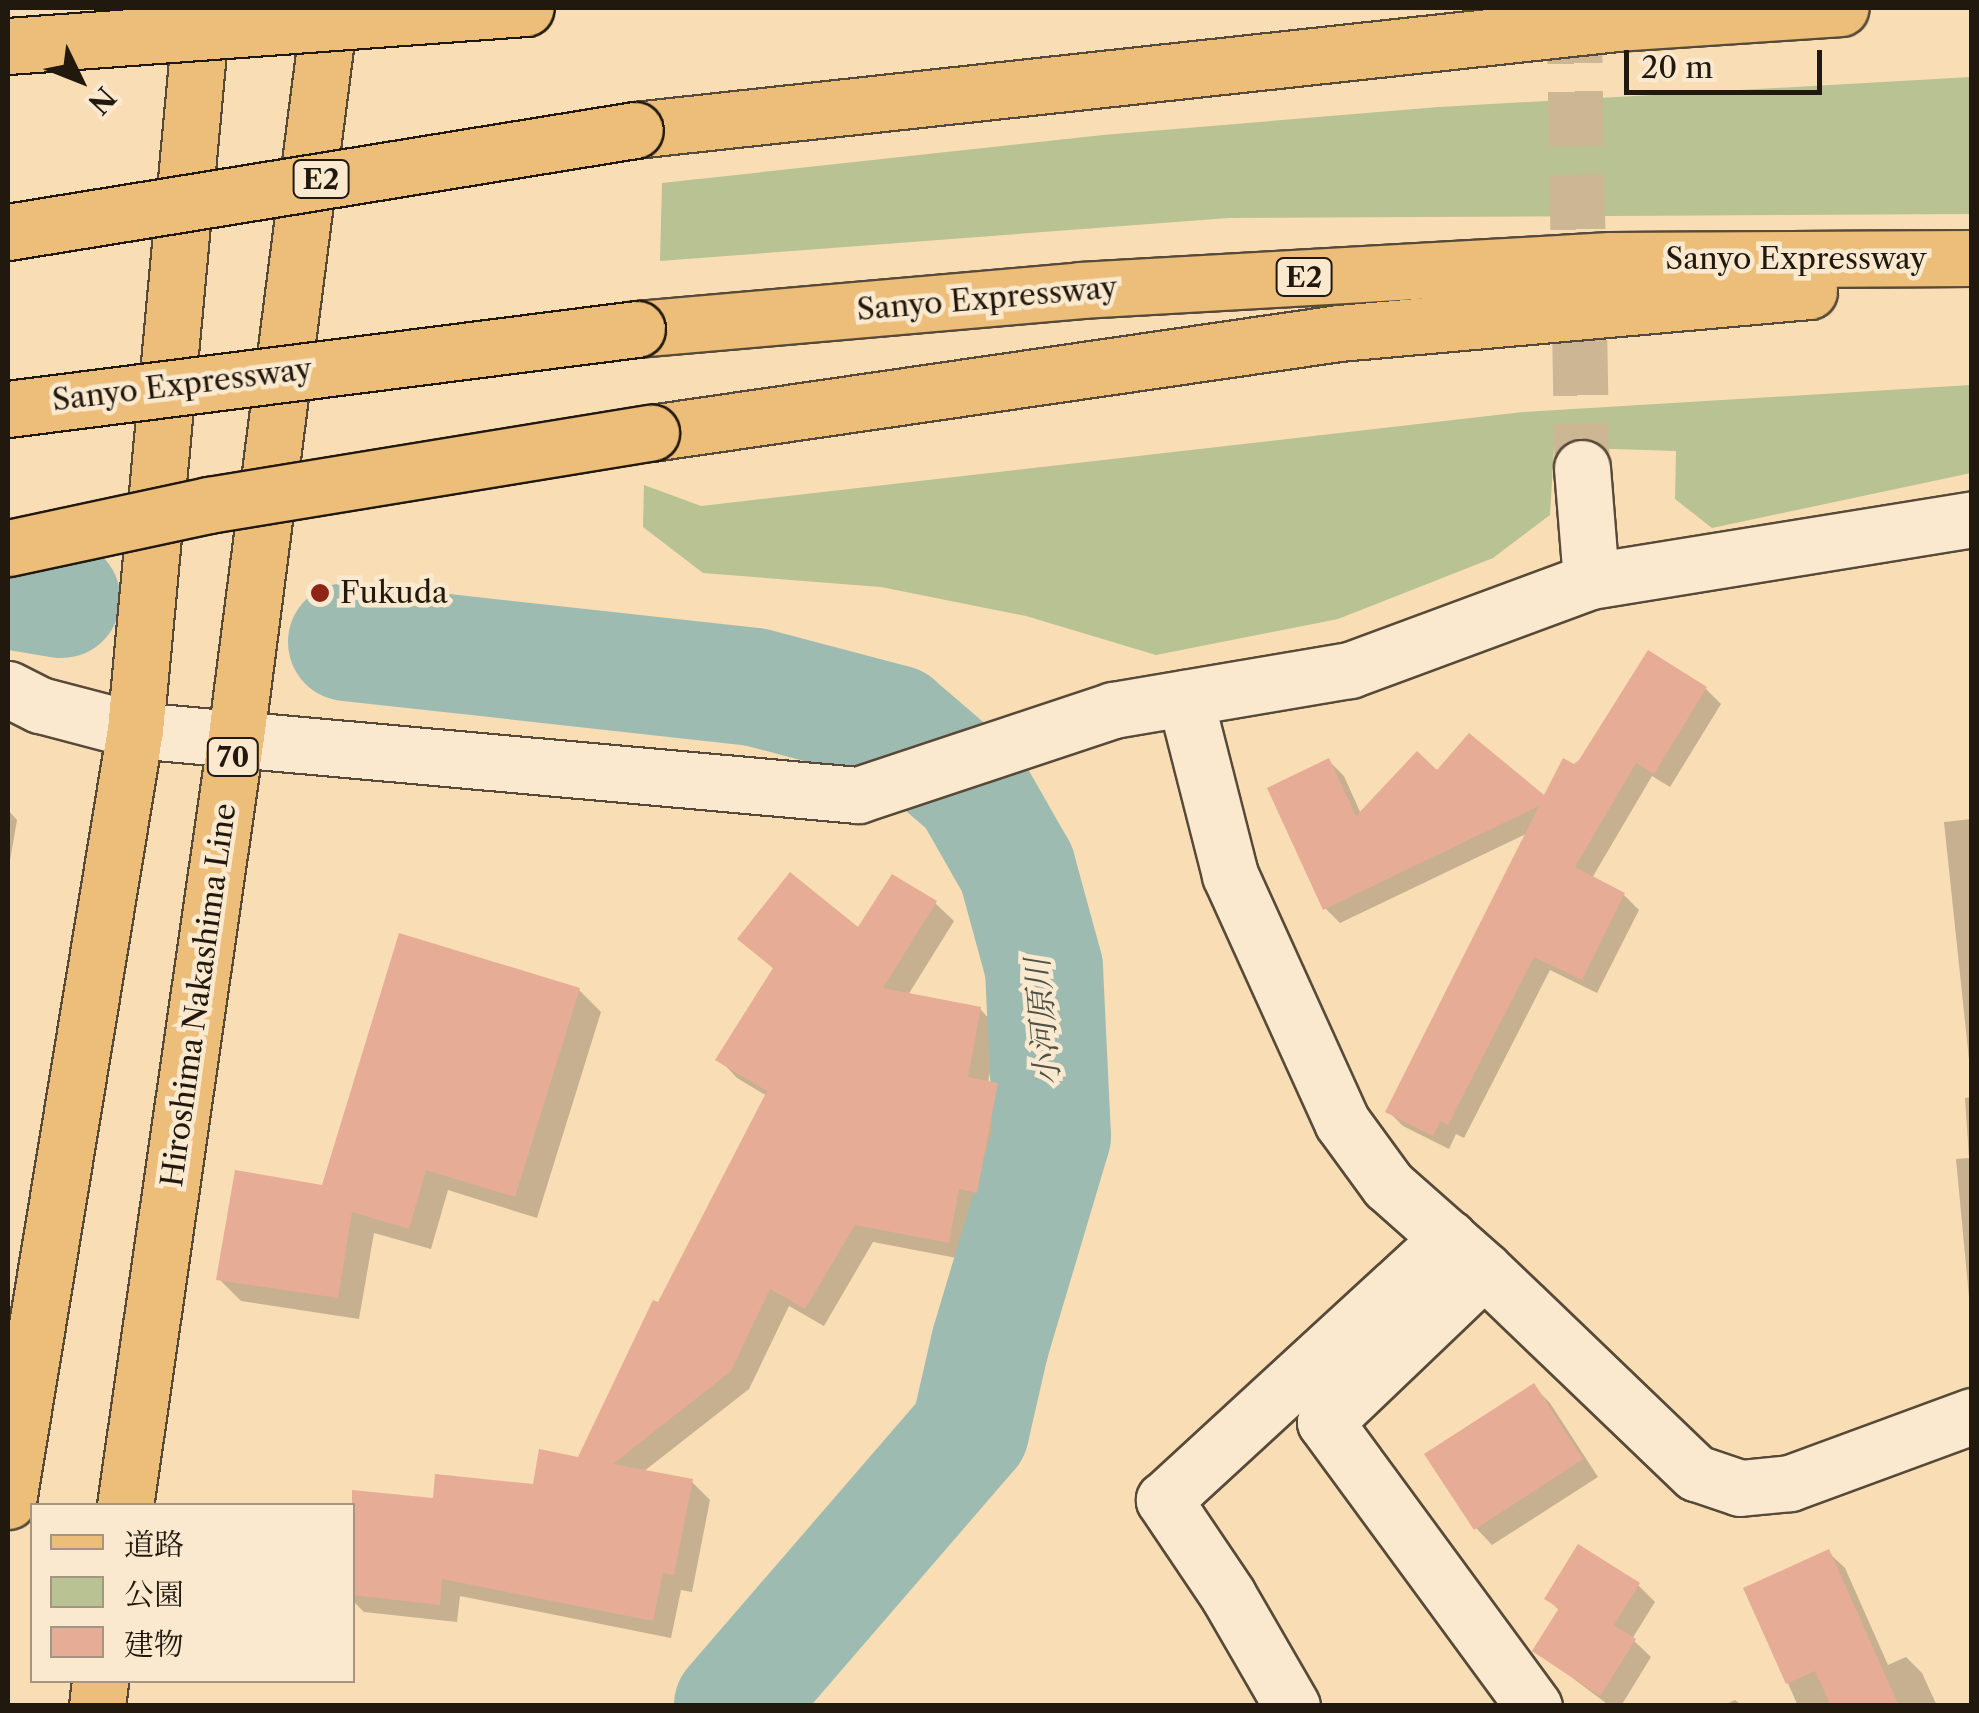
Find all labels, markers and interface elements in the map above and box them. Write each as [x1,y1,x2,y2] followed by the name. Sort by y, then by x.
[30,30,130,130] north arrow
[1629,30,1826,92] scale bar
[1641,49,1713,86] text: 20 m
[81,80,123,121] text: N
[291,156,351,202] road number: E2
[1665,241,1927,277] street label: Sanyo Expressway
[1274,254,1334,300] road number: E2
[855,270,1119,328] street label: Sanyo Expressway
[50,351,314,419] street label: Sanyo Expressway
[340,575,448,611] place label: Fukuda
[309,582,331,604] marker: Fukuda
[206,734,260,780] road number: 70
[154,801,244,1189] street label: Hiroshima Nakashima Line
[1018,957,1068,1087] water label: 小河原川
[30,1503,355,1683] legend
[124,1526,184,1563] text: 道路
[124,1576,184,1613] text: 公園
[124,1626,184,1663] text: 建物

